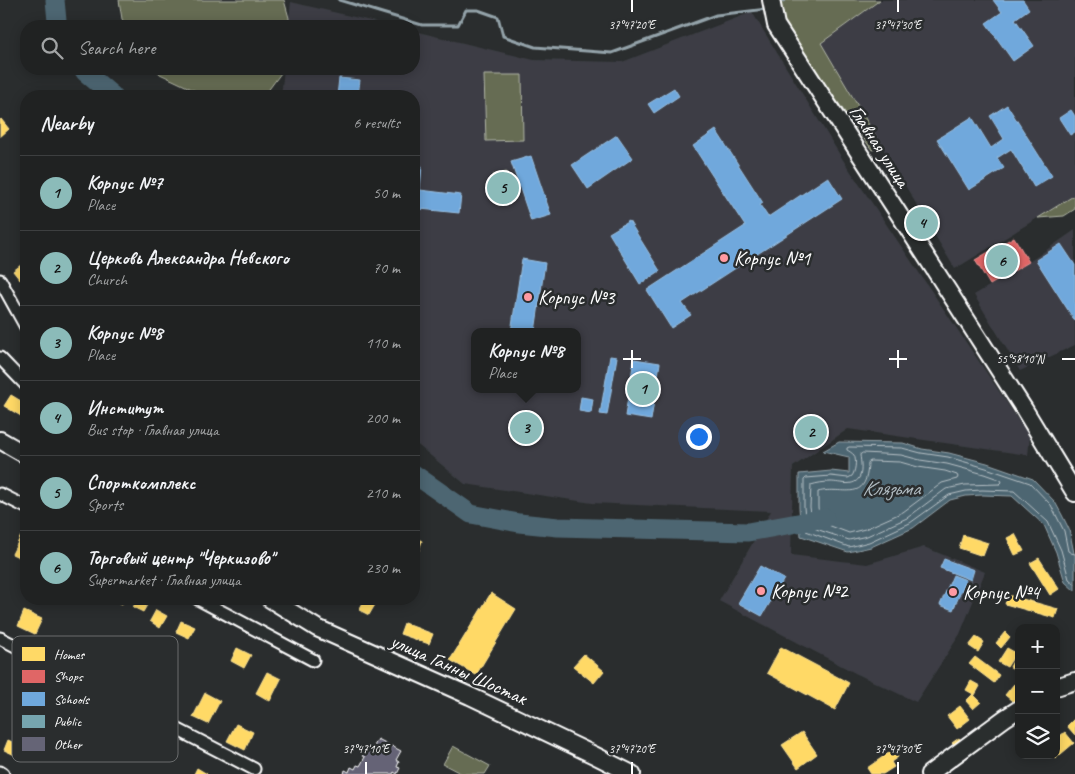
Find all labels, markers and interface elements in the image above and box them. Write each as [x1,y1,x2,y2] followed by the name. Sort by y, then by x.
[609,17,657,33] text: 37°47'20"E
[875,17,923,33] text: 37°47'30"E
[20,20,420,75] search box
[38,34,66,62] icon: search
[78,36,155,60] text: Search here
[844,100,916,194] street label: Главная улица
[40,110,93,136] text: Nearby
[353,113,400,133] text: 6 results
[487,169,519,207] pin: 5
[87,171,162,195] text: Корпус №7
[52,183,60,203] text: 1
[373,183,400,203] text: 50 m
[87,195,115,215] text: Place
[906,204,938,242] pin: 4
[986,242,1018,280] pin: 6
[87,246,289,270] text: Церковь Александра Невского
[734,246,811,271] place label: Корпус №1
[718,252,730,264] marker: Корпус №1
[52,258,60,278] text: 2
[373,258,400,278] text: 70 m
[87,270,127,290] text: Church
[538,285,616,310] place label: Корпус №3
[522,291,534,303] marker: Корпус №3
[87,321,162,345] text: Корпус №8
[471,328,581,393] popup
[52,333,60,353] text: 3
[366,333,400,353] text: 110 m
[488,339,564,363] text: Корпус №8
[87,345,115,365] text: Place
[996,351,1045,367] text: 55°58'10"N
[488,363,516,383] text: Place
[627,370,659,408] pin: 1
[87,396,163,420] text: Институт
[52,408,60,428] text: 4
[366,408,400,428] text: 200 m
[510,409,542,447] pin: 3
[795,413,827,451] pin: 2
[87,420,218,440] text: Bus stop · Главная улица
[686,424,712,450] your location
[87,471,196,495] text: Спорткомплекс
[862,475,922,501] water label: Клязьма
[53,483,59,503] text: 5
[366,483,400,503] text: 210 m
[87,495,123,515] text: Sports
[87,546,274,570] text: Торговый центр "Черкизово"
[52,558,60,578] text: 6
[366,558,400,578] text: 230 m
[87,570,240,590] text: Supermarket · Главная улица
[771,579,849,604] place label: Корпус №2
[963,580,1041,605] place label: Корпус №4
[755,585,767,597] marker: Корпус №2
[947,586,959,598] marker: Корпус №4
[1015,624,1060,759] map controls
[1015,624,1060,669] button: +
[386,628,532,711] street label: улица Ганны Шостак
[12,636,178,762] legend
[54,646,85,663] text: Homes
[54,668,84,685] text: Shops
[1015,669,1060,714] button: −
[54,691,90,708] text: Schools
[54,713,82,730] text: Public
[1015,714,1060,759] button: layers
[54,736,83,753] text: Other
[343,741,391,757] text: 37°47'10"E
[609,741,657,757] text: 37°47'20"E
[875,741,923,757] text: 37°47'30"E

